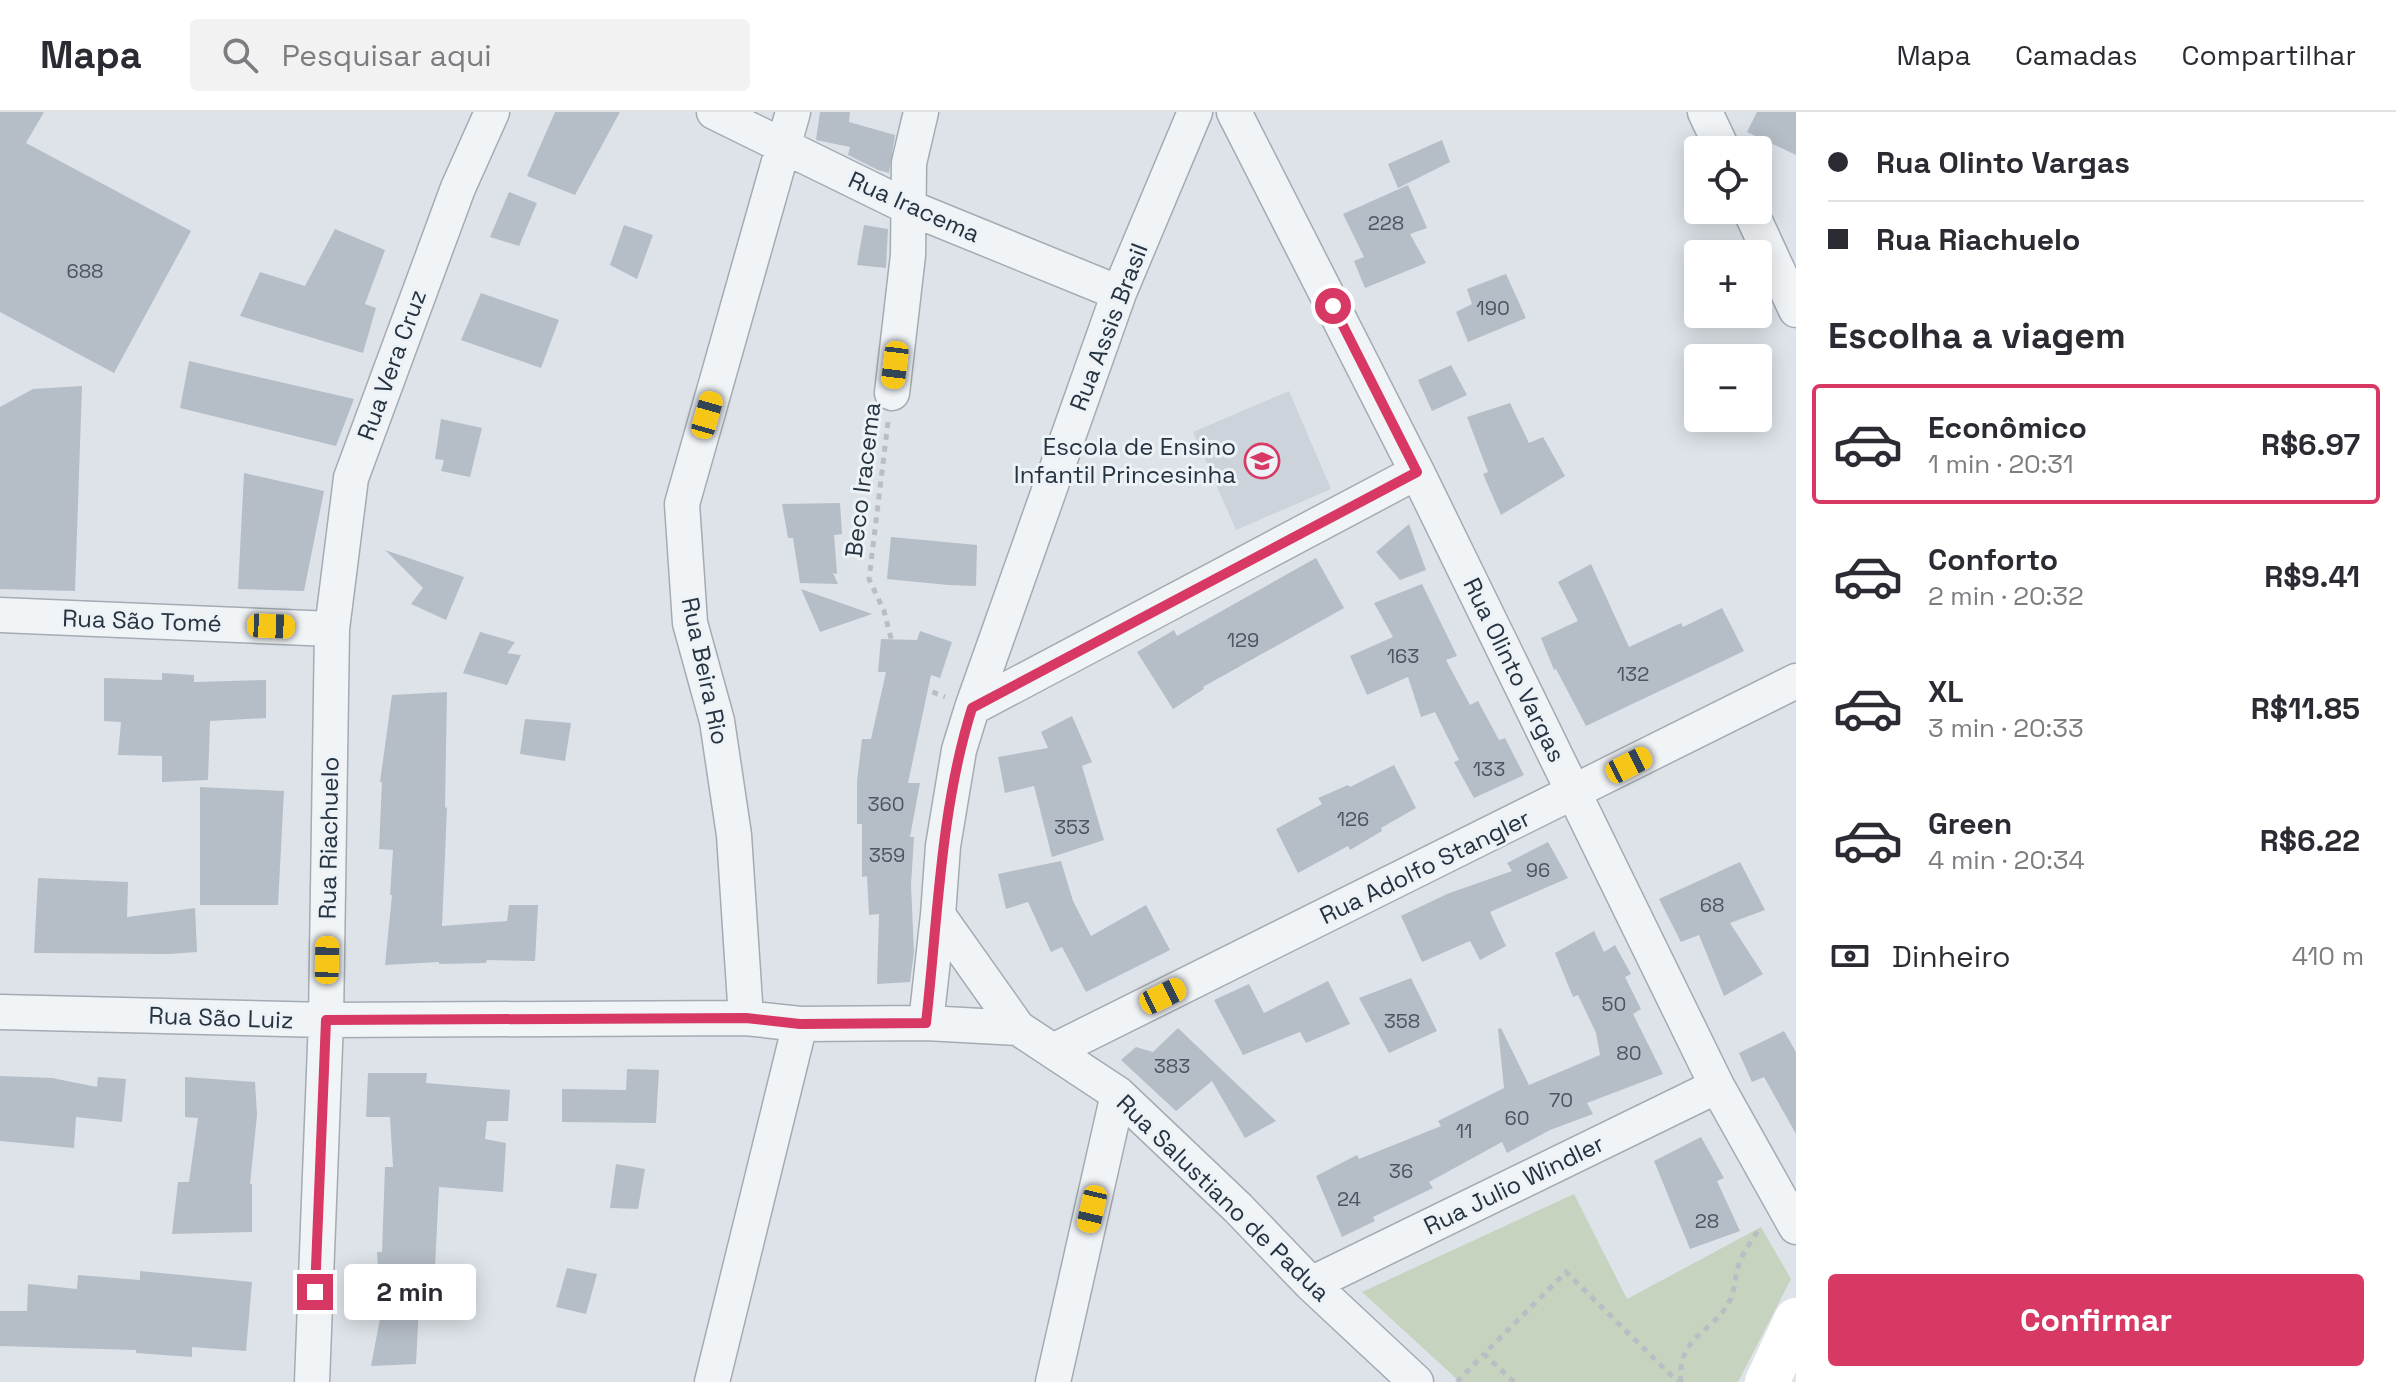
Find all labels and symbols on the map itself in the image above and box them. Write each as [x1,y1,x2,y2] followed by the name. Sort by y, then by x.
[844,164,985,249] street label: Rua Iracema
[1368,210,1404,236] house number: 228
[1062,239,1155,415] street label: Rua Assis Brasil
[66,258,104,284] house number: 688
[350,285,433,444] street label: Rua Vera Cruz
[1315,288,1351,324] route start
[1476,295,1510,321] house number: 190
[880,340,910,390] car
[689,389,725,441] car
[838,400,887,559] street label: Beco Iracema
[1014,431,1236,490] place label: Escola de Ensino Infantil Princesinha
[1243,442,1281,480] school or university icon: Escola de Ensino Infantil Princesinha
[1456,572,1573,767] street label: Rua Olinto Vargas
[675,594,736,748] street label: Rua Beira Rio
[62,602,222,639] street label: Rua São Tomé
[247,613,295,639] car
[1227,627,1259,653] house number: 129
[1387,643,1419,669] house number: 163
[1617,661,1649,687] house number: 132
[1602,743,1656,787] car
[312,756,345,920] street label: Rua Riachuelo
[1473,756,1505,782] house number: 133
[867,791,905,817] house number: 360
[1314,802,1535,931] street label: Rua Adolfo Stangler
[1337,806,1369,832] house number: 126
[1054,814,1090,840] house number: 353
[869,842,905,868] house number: 359
[1526,857,1550,883] house number: 96
[1700,892,1724,918] house number: 68
[315,936,339,984] car
[1136,975,1190,1017] car
[1602,991,1626,1017] house number: 50
[148,999,294,1036] street label: Rua São Luiz
[1384,1008,1420,1034] house number: 358
[1616,1040,1642,1066] house number: 80
[1154,1053,1190,1079] house number: 383
[1110,1087,1337,1308] street label: Rua Salustiano de Padua
[1549,1087,1573,1113] house number: 70
[1504,1105,1530,1131] house number: 60
[1456,1118,1472,1144] house number: 11
[1418,1127,1609,1242] street label: Rua Julio Windler
[1389,1158,1413,1184] house number: 36
[1075,1183,1109,1235] car
[1337,1186,1361,1212] house number: 24
[1695,1208,1719,1234] house number: 28
[343,1264,475,1320] callout: 2 min
[297,1274,333,1310] route end

